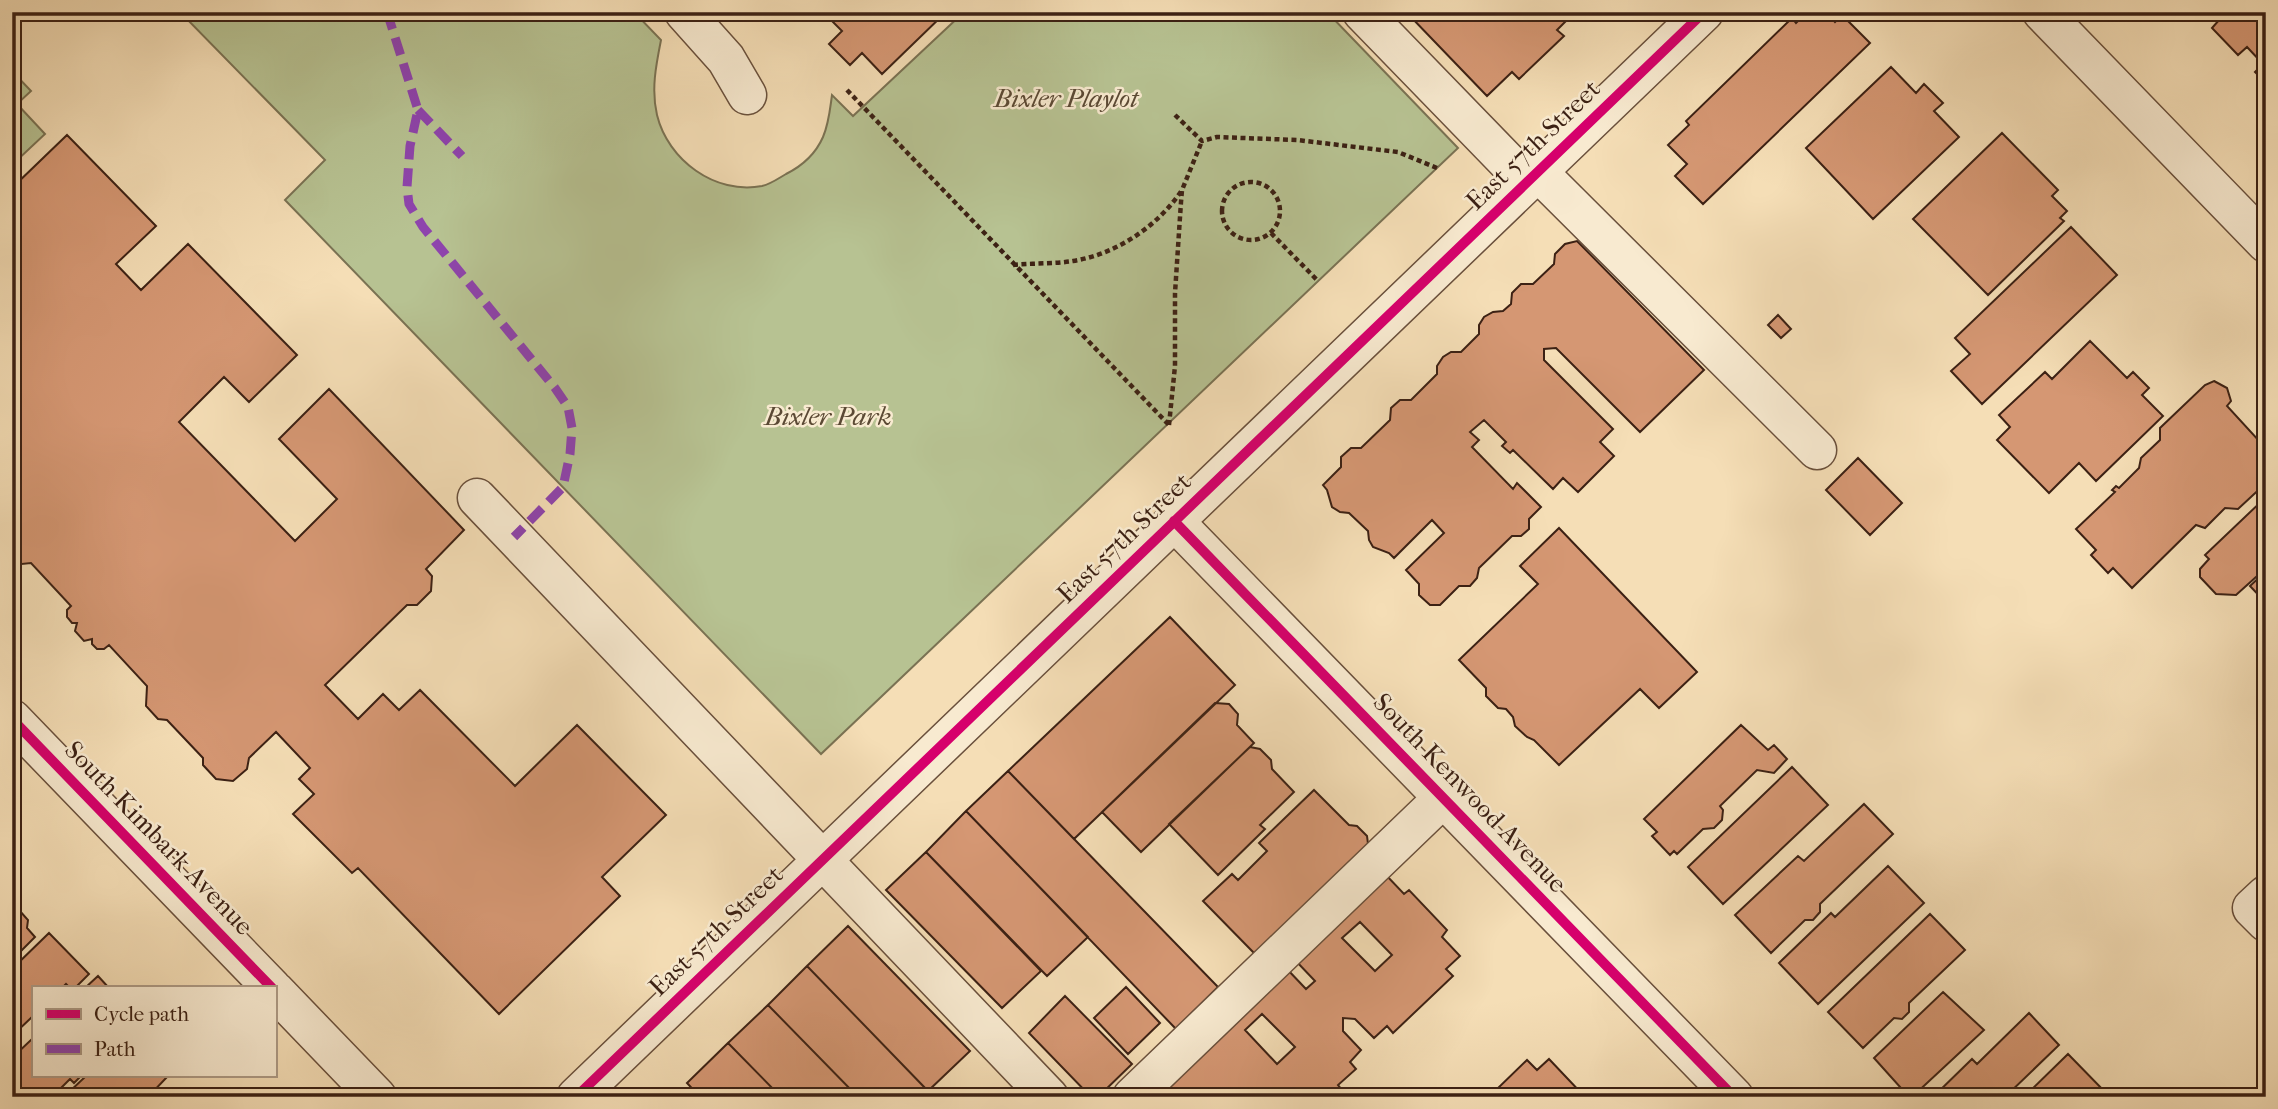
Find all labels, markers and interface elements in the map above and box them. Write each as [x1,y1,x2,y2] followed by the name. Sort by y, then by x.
[1460,73,1607,217] street label: East 57th Street
[992,83,1140,114] park label: Bixler Playlot
[762,401,892,432] park label: Bixler Park
[1051,466,1198,610] street label: East 57th Street
[1367,687,1573,899] street label: South Kenwood Avenue
[58,734,260,942] street label: South Kimbark Avenue
[643,859,790,1003] street label: East 57th Street
[32,986,276,1078] legend
[94,1002,189,1026] text: Cycle path
[94,1037,136,1061] text: Path

